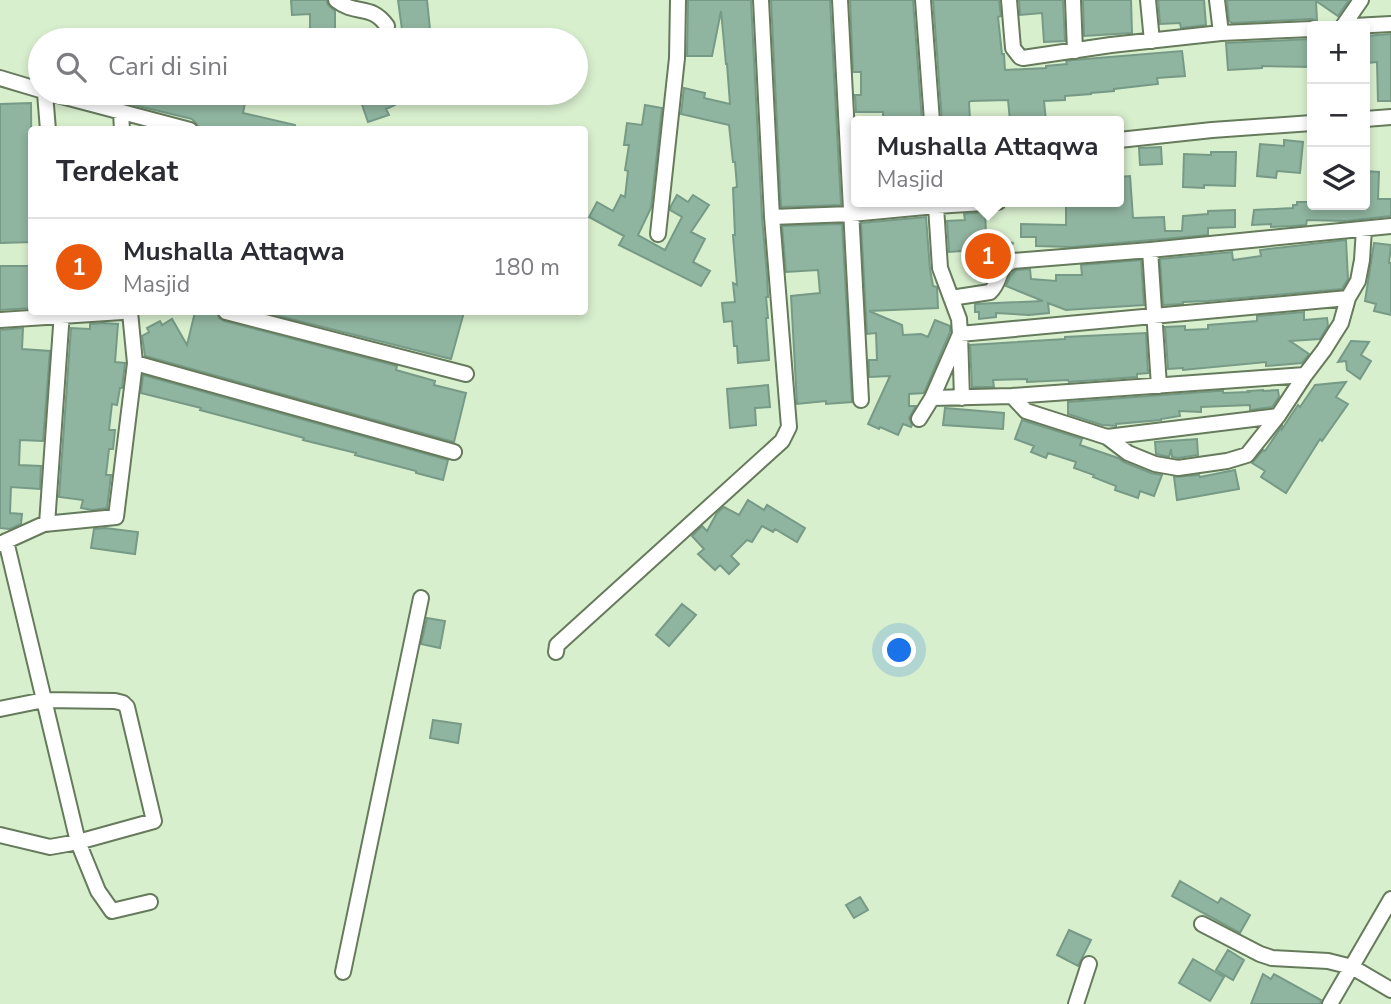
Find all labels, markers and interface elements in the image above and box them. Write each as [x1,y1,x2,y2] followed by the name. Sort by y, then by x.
[1307,21,1370,210] map controls
[1307,21,1370,84] button: +
[28,28,588,105] search box
[52,48,90,86] icon: search
[108,49,228,84] text: Cari di sini
[1307,84,1370,147] button: −
[851,116,1124,207] popup
[877,129,1098,164] text: Mushalla Attaqwa
[1307,147,1370,210] button: layers
[56,151,178,192] text: Terdekat
[877,164,944,195] text: Masjid
[965,230,1011,282] pin: 1
[123,234,345,269] text: Mushalla Attaqwa
[72,252,86,283] text: 1
[493,252,560,283] text: 180 m
[123,269,190,300] text: Masjid
[882,633,916,667] your location

